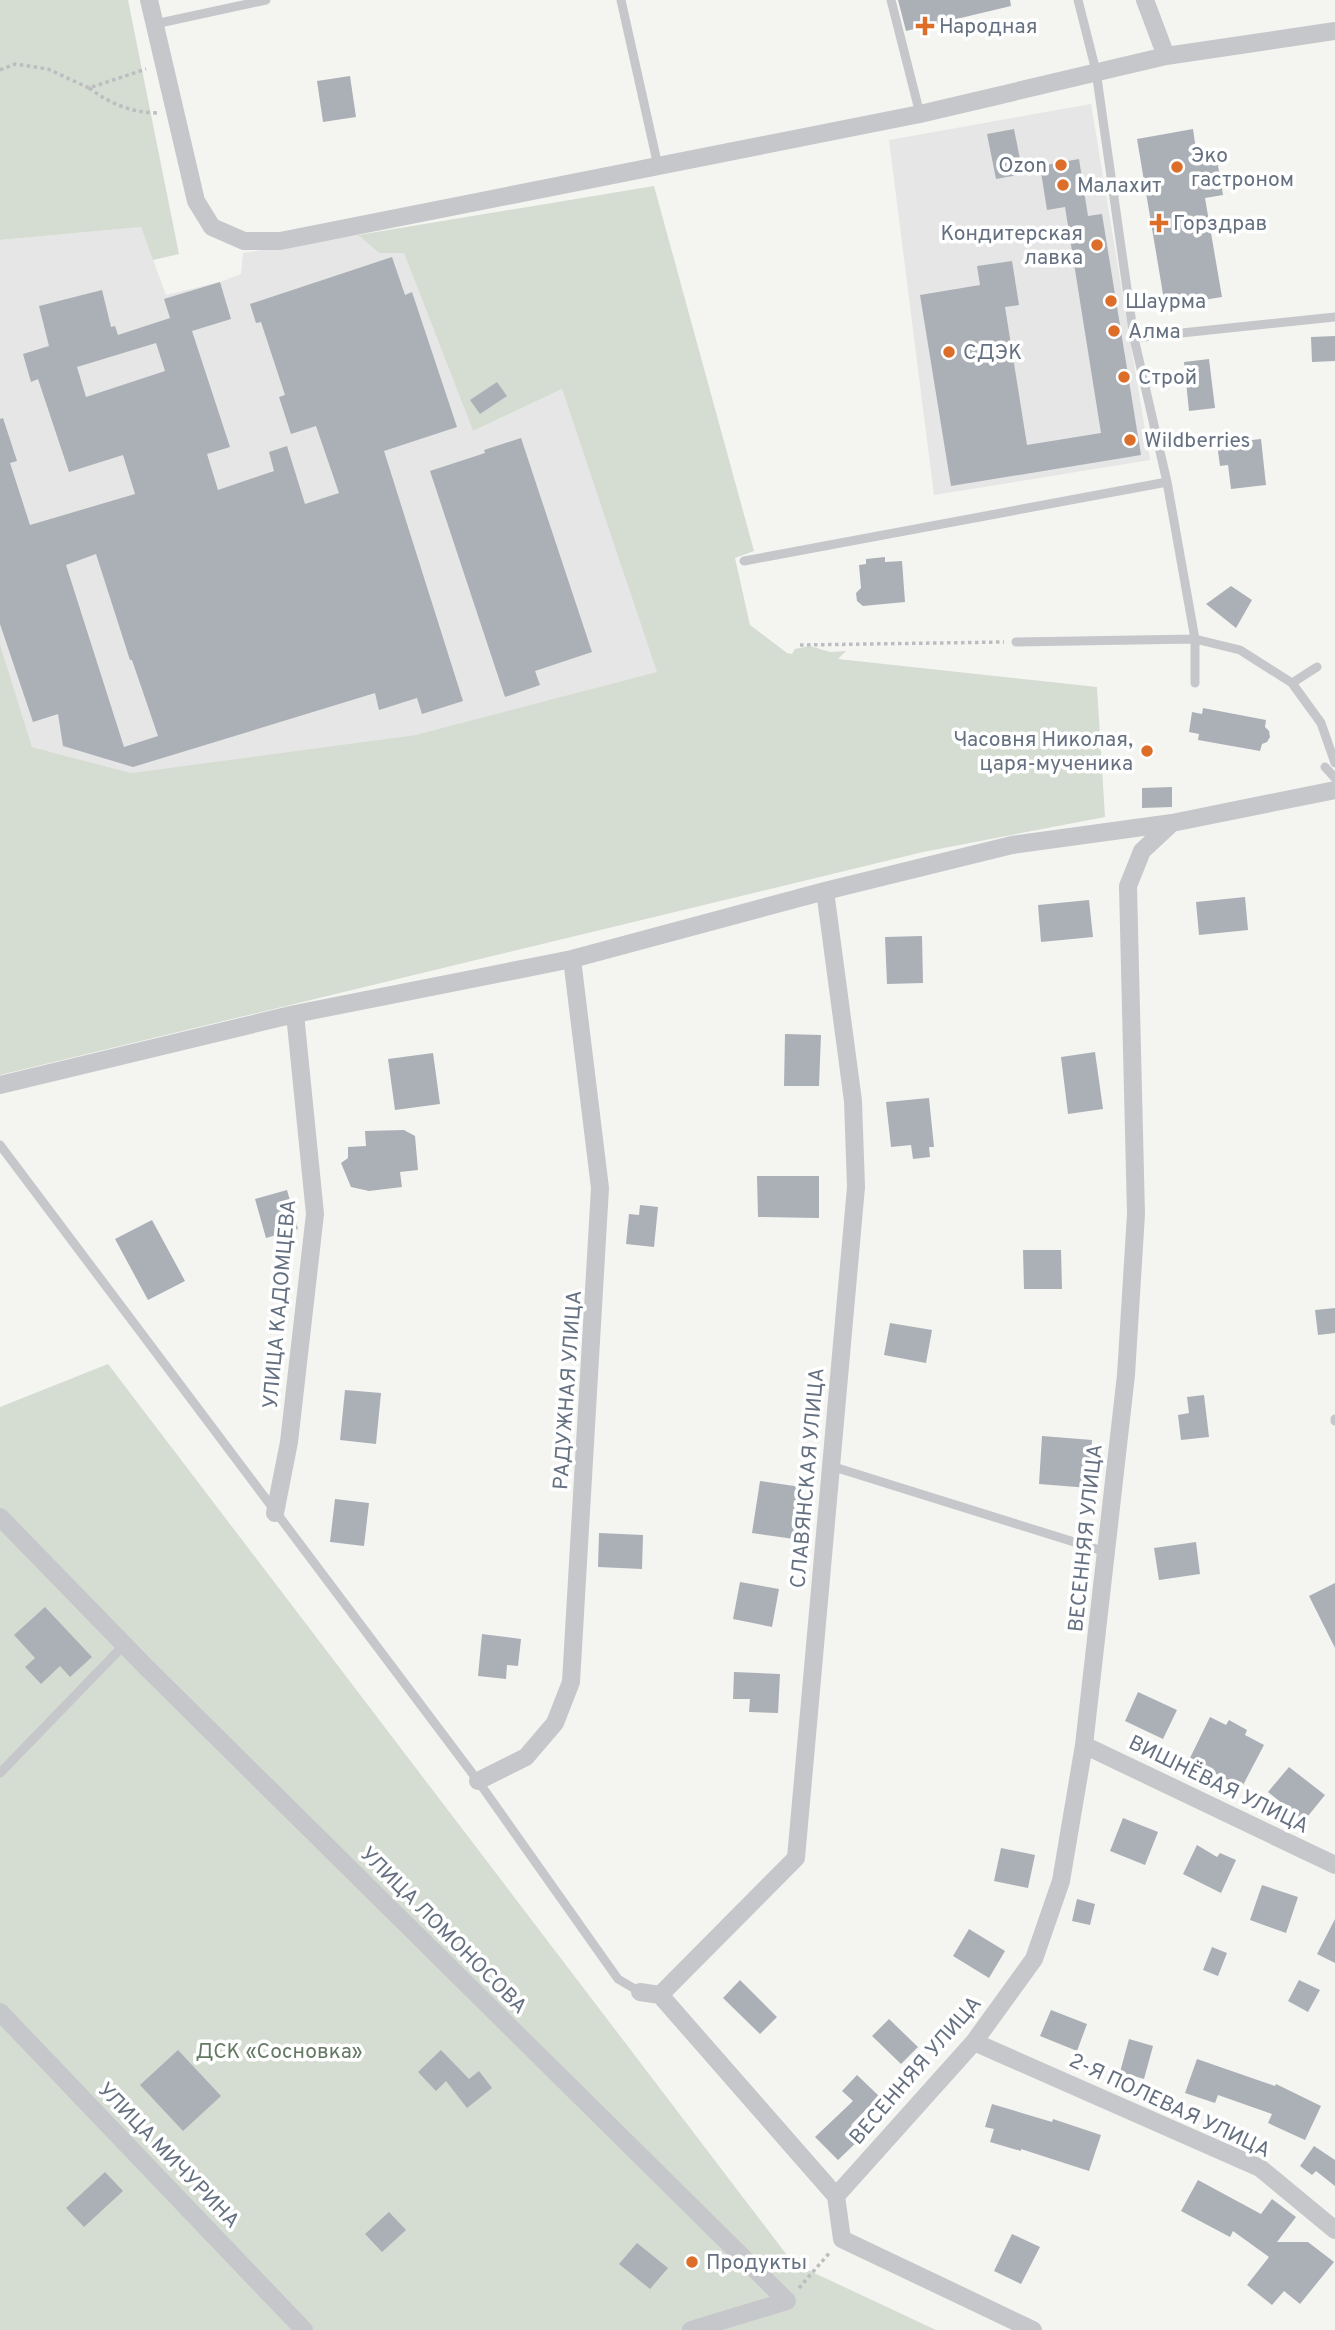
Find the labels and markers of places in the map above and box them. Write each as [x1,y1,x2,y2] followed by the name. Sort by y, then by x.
[939,14,1038,41] place label: Народная
[917,18,933,34] marker: Народная
[1191,143,1294,194] place label: Эко гастроном
[998,153,1047,180] place label: Ozon
[1053,157,1069,173] marker: Ozon
[1169,159,1185,175] marker: Эко гастроном
[1077,173,1162,200] place label: Малахит
[1055,177,1071,193] marker: Малахит
[1173,211,1267,238] place label: Горздрав
[1151,215,1167,231] marker: Горздрав
[940,221,1083,272] place label: Кондитерская лавка
[1089,237,1105,253] marker: Кондитерская лавка
[1125,289,1206,316] place label: Шаурма
[1103,293,1119,309] marker: Шаурма
[1128,319,1181,346] place label: Алма
[1106,323,1122,339] marker: Алма
[963,340,1022,367] place label: СДЭК
[941,344,957,360] marker: СДЭК
[1138,365,1197,392] place label: Строй
[1116,369,1132,385] marker: Строй
[1144,428,1250,455] place label: Wildberries
[1122,432,1138,448] marker: Wildberries
[953,727,1133,778] place label: Часовня Николая, царя-мученика
[1139,743,1155,759] marker: Часовня Николая, царя-мученика
[706,2250,807,2277] place label: Продукты
[684,2254,700,2270] marker: Продукты

